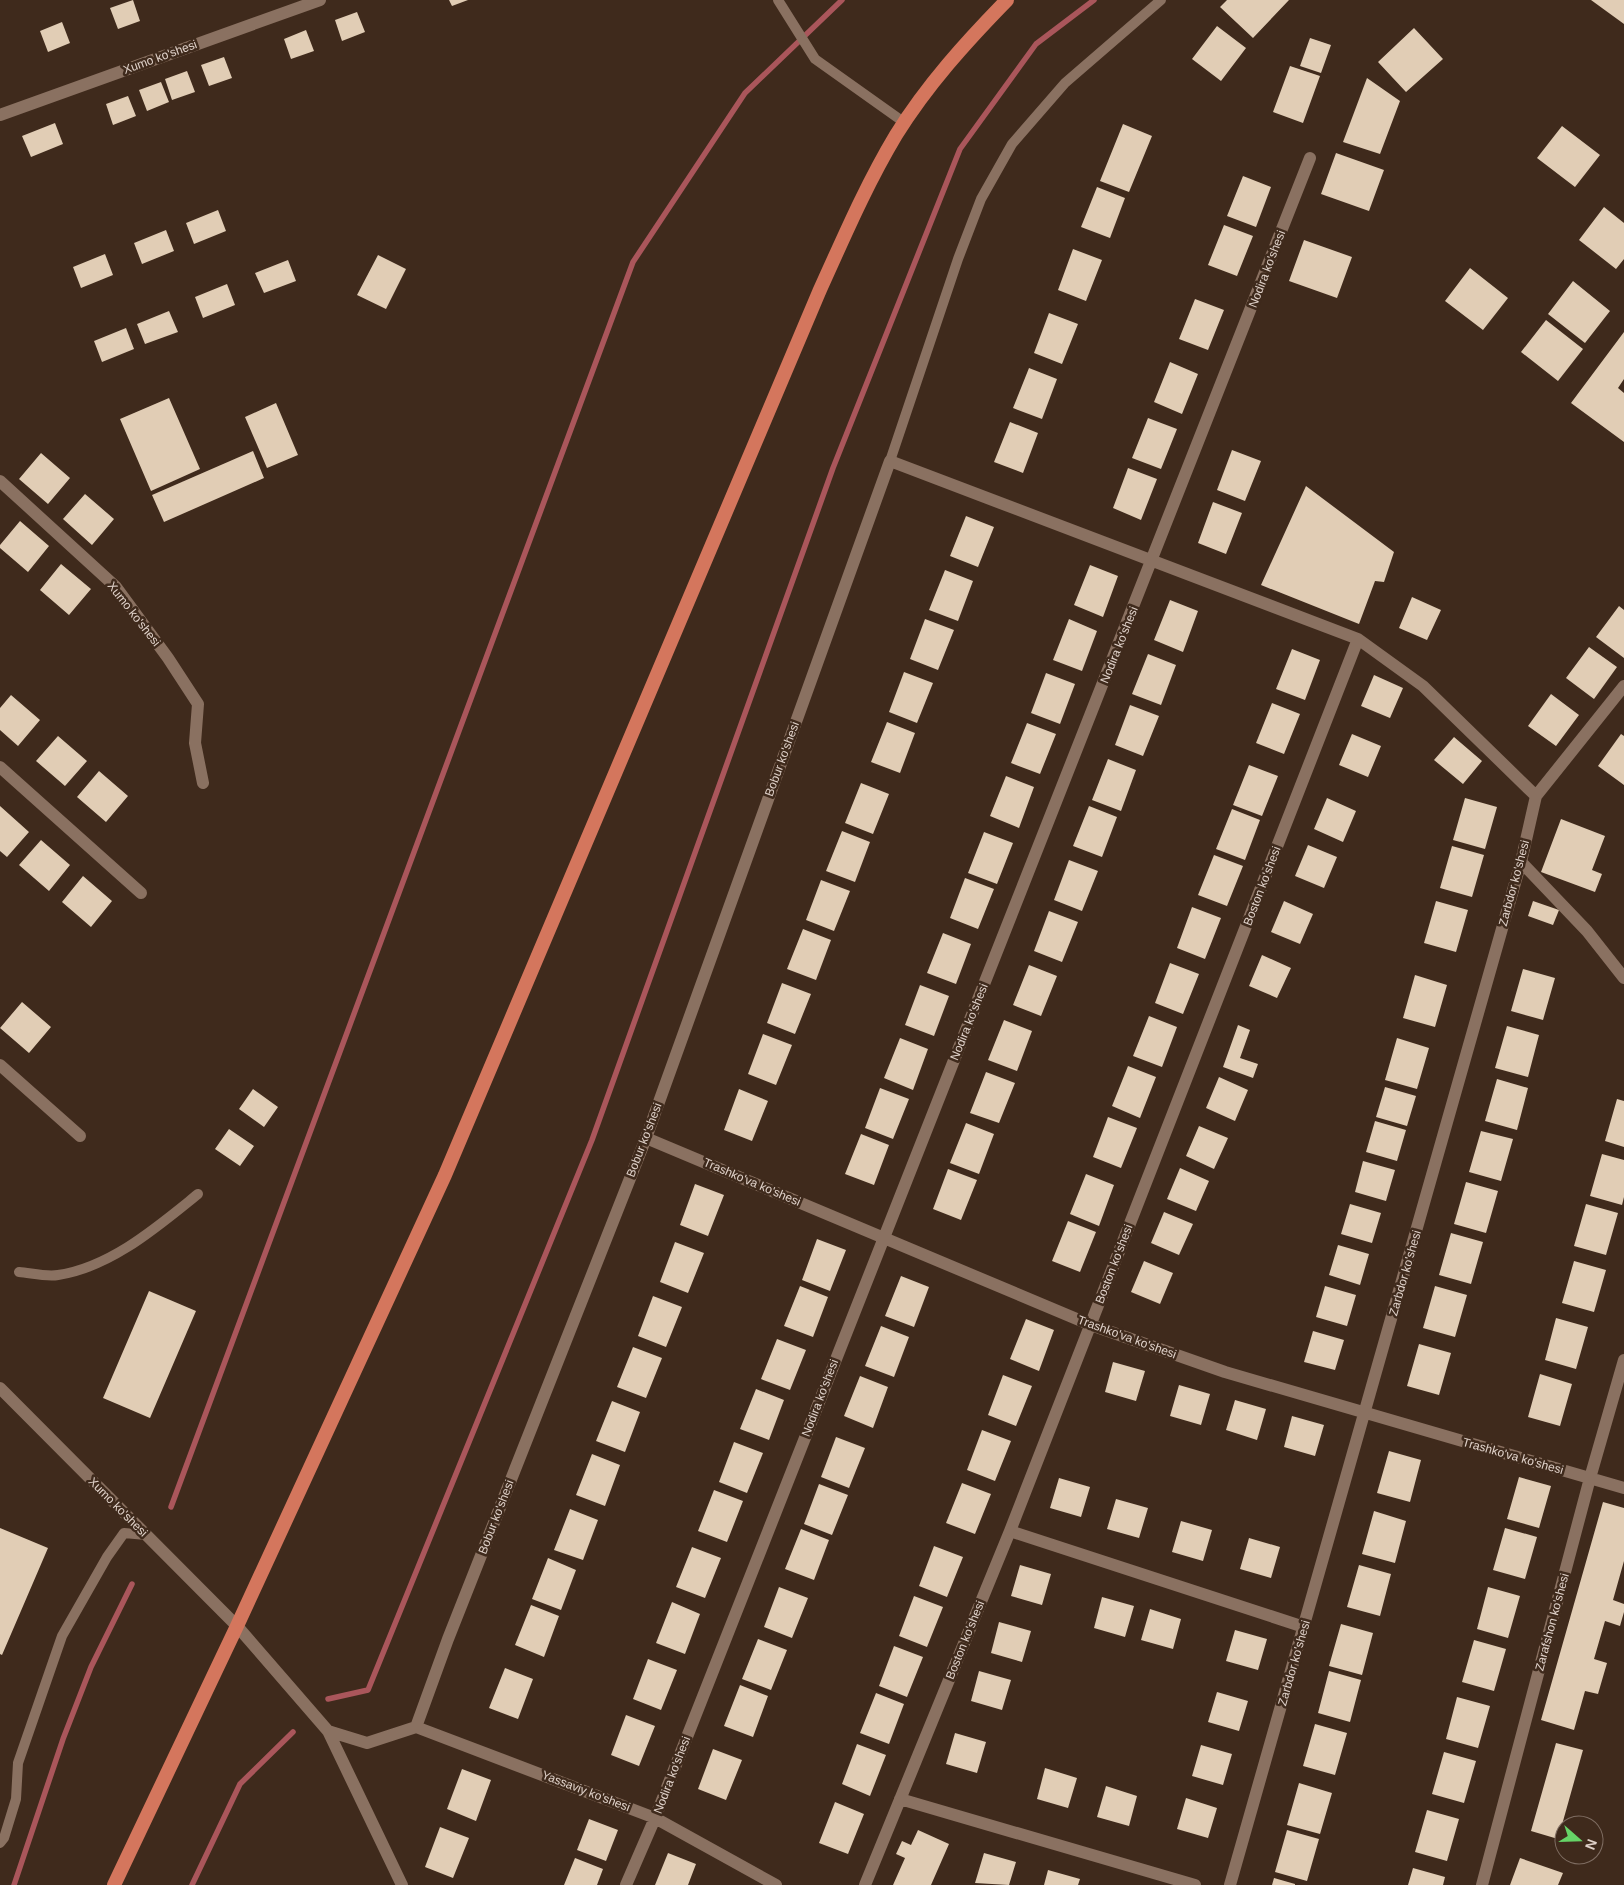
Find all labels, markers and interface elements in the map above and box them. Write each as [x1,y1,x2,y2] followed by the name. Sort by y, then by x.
[121,37,199,77] street label: Xumo ko'shesi
[1246,228,1288,310] street label: Nodira ko'shesi
[105,579,163,649] street label: Xumo ko'shesi
[1097,605,1141,685] street label: Nodira ko'shesi
[762,720,802,798] street label: Bobur ko'shesi
[1496,839,1532,927] street label: Zarbdor ko'shesi
[1240,844,1284,928] street label: Boston ko'shesi
[947,982,991,1062] street label: Nodira ko'shesi
[623,1101,665,1179] street label: Bobur ko'shesi
[701,1155,803,1209] street label: Trashko'va ko'shesi
[1092,1222,1136,1306] street label: Boston ko'shesi
[1386,1229,1424,1317] street label: Zarbdor ko'shesi
[1076,1313,1178,1361] street label: Trashko'va ko'shesi
[799,1357,841,1439] street label: Nodira ko'shesi
[1461,1435,1565,1477] street label: Trashko'va ko'shesi
[86,1475,150,1539] street label: Xumo ko'shesi
[475,1478,517,1556] street label: Bobur ko'shesi
[1532,1572,1572,1672] street label: Zarafshon ko'shesi
[943,1599,987,1681] street label: Boston ko'shesi
[1275,1619,1313,1707] street label: Zarbdor ko'shesi
[651,1734,693,1816] street label: Nodira ko'shesi
[540,1768,632,1814] street label: Yassaviy ko'shesi
[1554,1815,1604,1865] north arrow
[1582,1837,1600,1852] text: N

